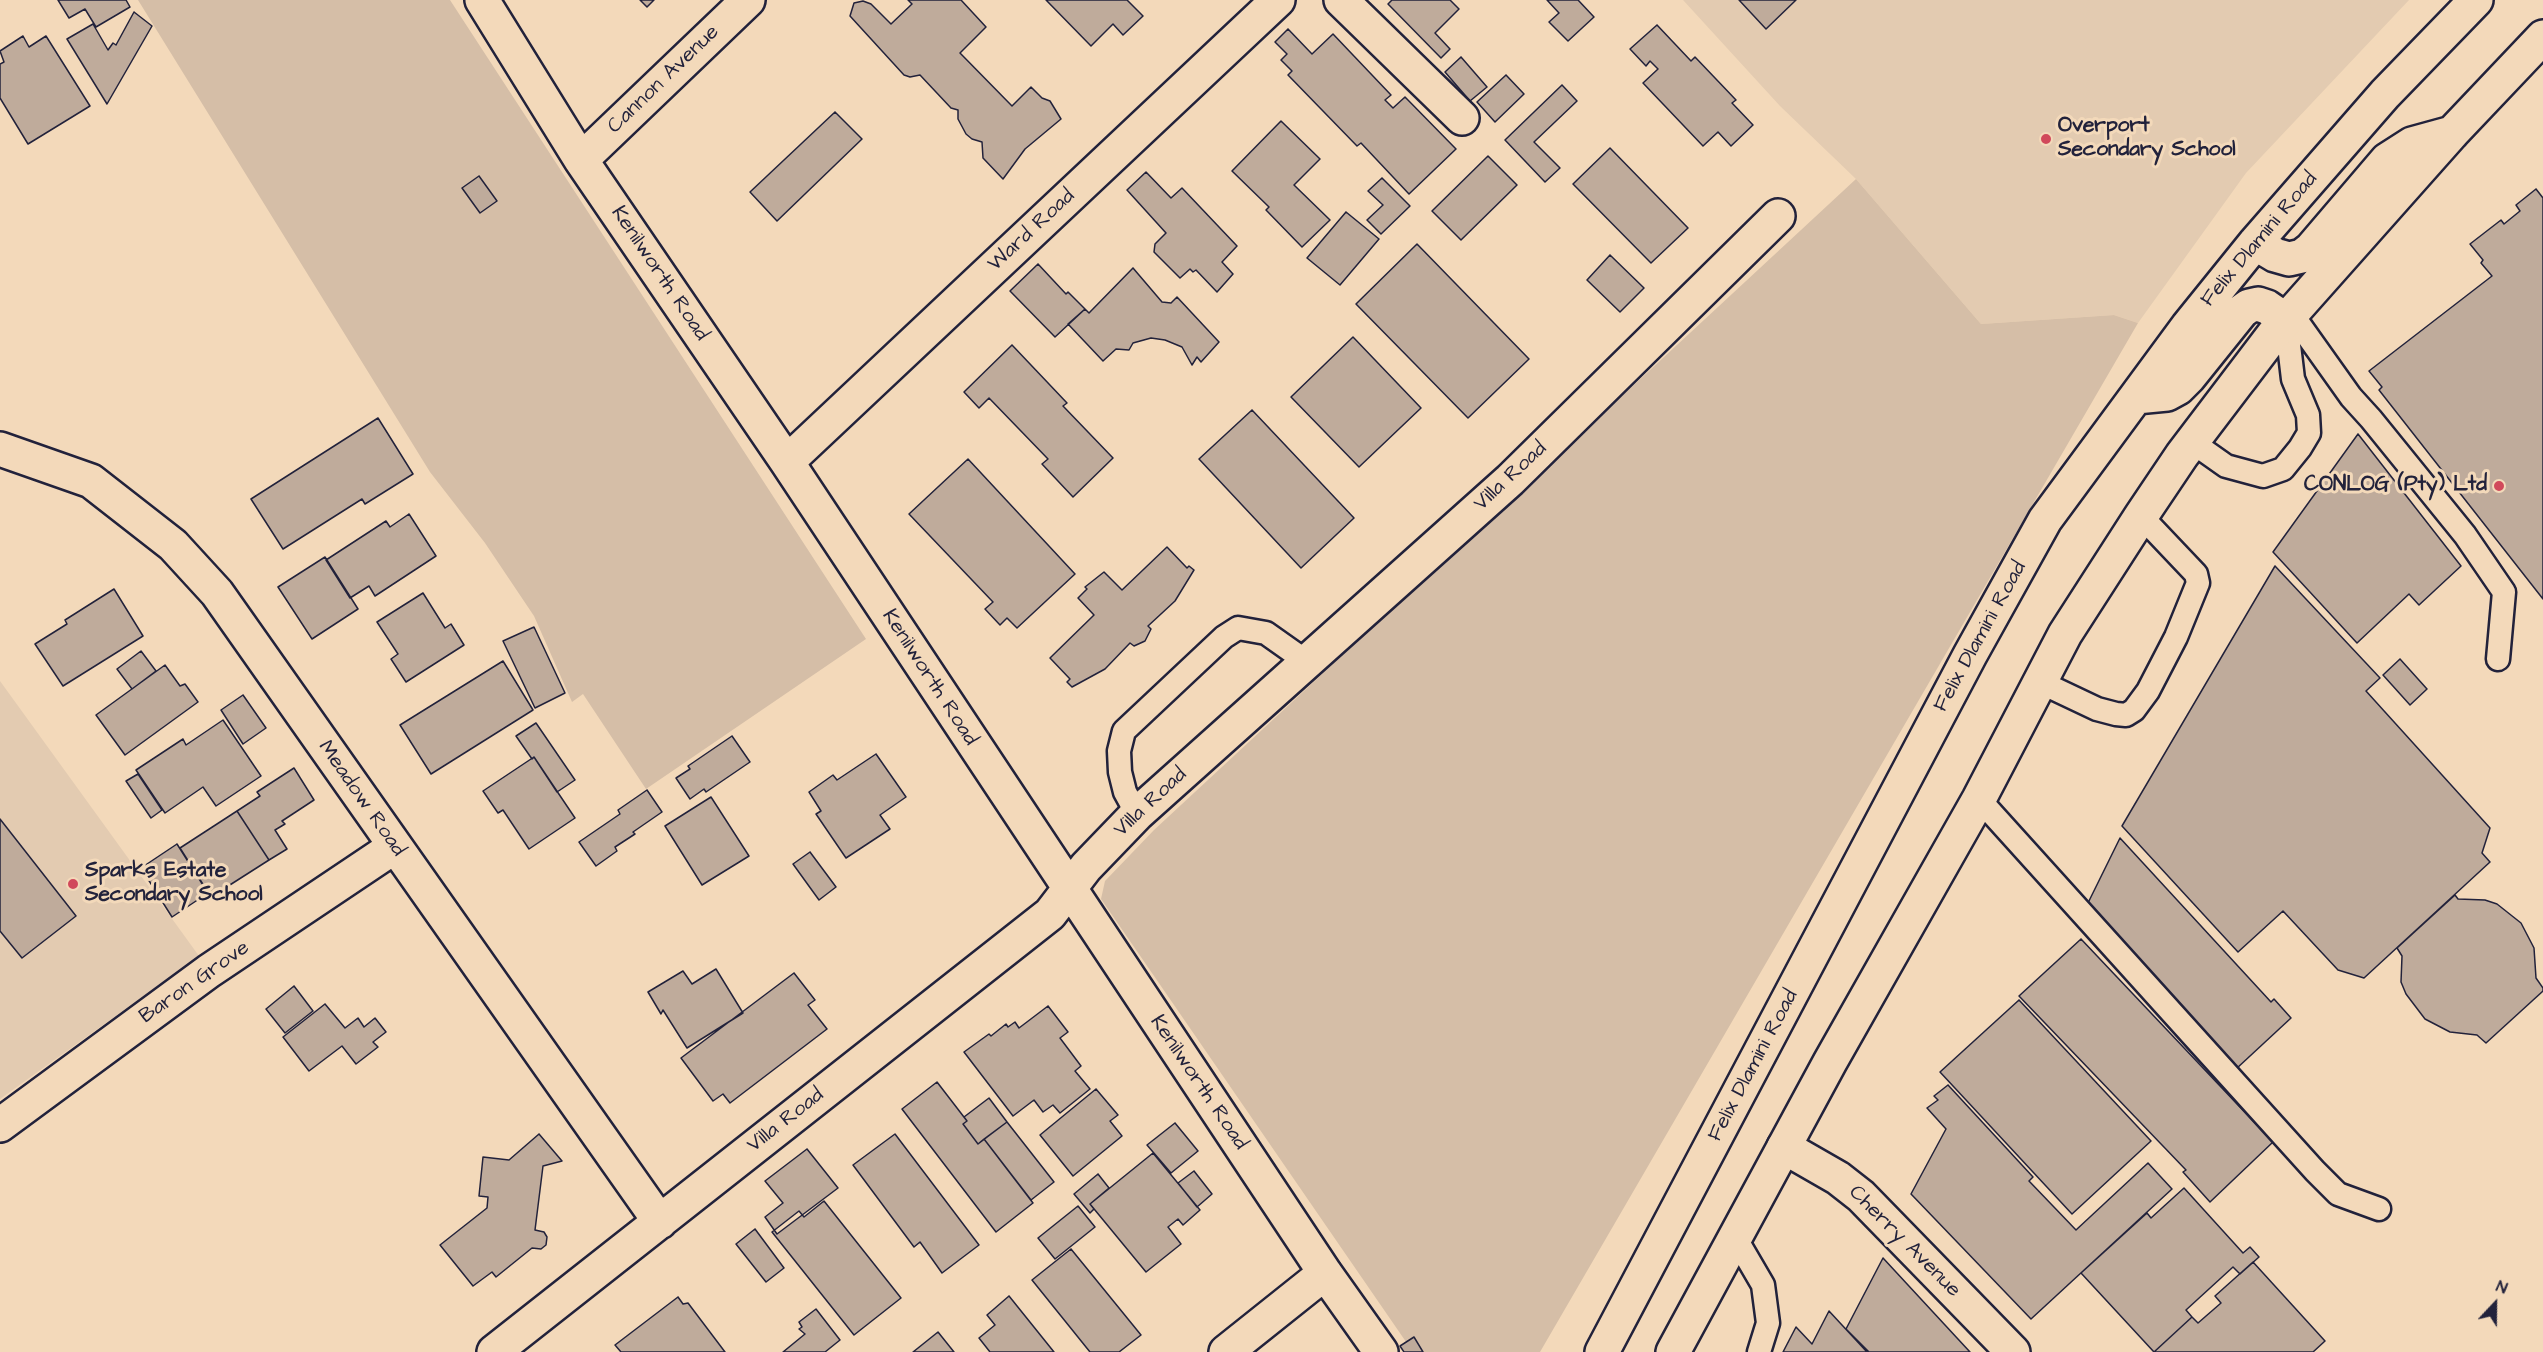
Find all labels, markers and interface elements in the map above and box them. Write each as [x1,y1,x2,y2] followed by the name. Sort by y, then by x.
[603,20,725,140] street label: Cannon Avenue
[2058,114,2236,164] place label: Overport Secondary School
[2039,132,2053,146] marker: Overport Secondary School
[2196,168,2324,312] street label: Felix Dlamini Road
[983,184,1081,278] street label: Ward Road
[605,202,713,346] street label: Kenilworth Road
[1469,437,1553,517] street label: Villa Road
[2304,473,2487,499] place label: CONLOG (Pty) Ltd
[2492,479,2506,493] marker: CONLOG (Pty) Ltd
[1929,557,2033,717] street label: Felix Dlamini Road
[876,605,982,751] street label: Kenilworth Road
[312,736,410,862] street label: Meadow Road
[1109,763,1193,843] street label: Villa Road
[85,859,263,909] place label: Sparks Estate Secondary School
[66,877,80,891] marker: Sparks Estate Secondary School
[135,936,255,1030] street label: Baron Grove
[1703,986,1805,1146] street label: Felix Dlamini Road
[1144,1011,1252,1155] street label: Kenilworth Road
[743,1083,829,1159] street label: Villa Road
[1843,1181,1965,1303] street label: Cherry Avenue
[2465,1274,2525,1334] north arrow
[2493,1275,2511,1299] text: N

